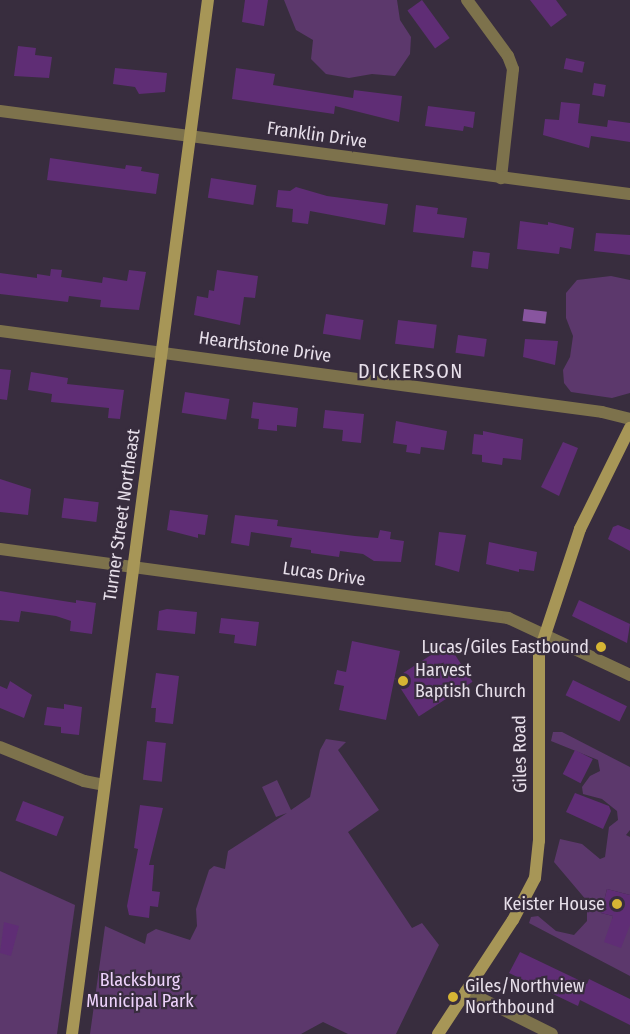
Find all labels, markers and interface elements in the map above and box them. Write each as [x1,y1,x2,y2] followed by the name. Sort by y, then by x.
[266,117,368,153] street label: Franklin Drive
[197,327,333,367] street label: Hearthstone Drive
[358,359,464,383] district label: DICKERSON
[99,427,145,603] street label: Turner Street Northeast
[281,558,367,590] street label: Lucas Drive
[422,636,589,658] place label: Lucas/Giles Eastbound
[594,640,608,654] marker: Lucas/Giles Eastbound
[415,660,526,702] place label: Harvest Baptish Church
[396,674,410,688] marker: Harvest Baptish Church
[509,715,531,793] street label: Giles Road
[503,893,605,915] place label: Keister House
[610,897,624,911] marker: Keister House
[86,970,194,1012] park label: Blacksburg Municipal Park
[465,976,585,1018] place label: Giles/Northview Northbound
[446,990,460,1004] marker: Giles/Northview Northbound

